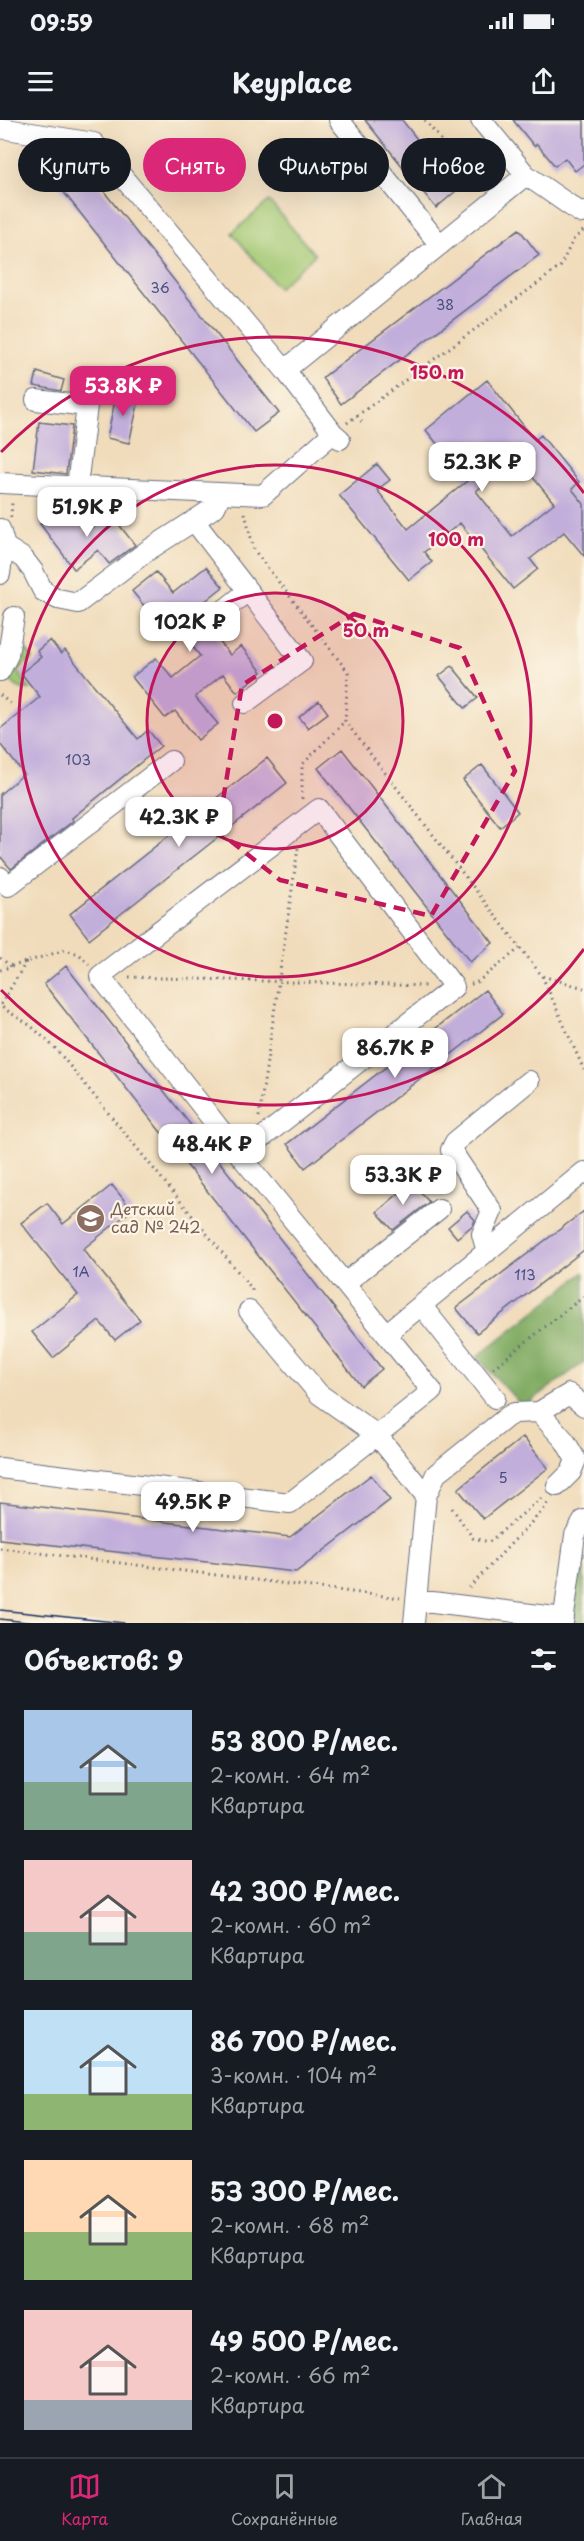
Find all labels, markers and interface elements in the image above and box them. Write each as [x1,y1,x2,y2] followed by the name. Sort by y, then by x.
[30,5,93,38] text: 09:59
[232,61,352,102] text: Keyplace
[24,65,57,98] icon: menu
[527,65,560,98] icon: share
[18,138,131,192] chip: Купить
[143,138,246,192] chip: Снять
[258,138,389,192] chip: Фильтры
[401,138,506,192] chip: Новое
[150,277,170,298] house number: 36
[436,294,454,315] house number: 38
[410,358,464,385] text: 150 m
[68,366,178,417] pin: 53.8K ₽
[84,370,162,400] text: 53.8K ₽
[427,442,537,493] pin: 52.3K ₽
[443,446,521,476] text: 52.3K ₽
[32,487,142,538] pin: 51.9K ₽
[51,491,123,521] text: 51.9K ₽
[428,525,484,552] text: 100 m
[141,602,239,653] pin: 102K ₽
[154,606,226,636] text: 102K ₽
[343,616,389,643] text: 50 m
[265,711,285,731] centre of rings
[65,749,91,770] house number: 103
[124,797,234,848] pin: 42.3K ₽
[139,801,219,831] text: 42.3K ₽
[340,1028,450,1079] pin: 86.7K ₽
[356,1032,434,1062] text: 86.7K ₽
[157,1124,267,1175] pin: 48.4K ₽
[172,1128,252,1158] text: 48.4K ₽
[348,1155,458,1206] pin: 53.3K ₽
[364,1159,442,1189] text: 53.3K ₽
[110,1196,201,1238] place label: Детский сад № 242
[74,1202,106,1234] school or university icon: Детский сад № 242
[72,1261,90,1282] house number: 1А
[514,1264,536,1285] house number: 113
[498,1467,508,1488] house number: 5
[138,1482,248,1533] pin: 49.5K ₽
[155,1486,231,1516] text: 49.5K ₽
[24,1640,183,1679] text: Объектов: 9
[527,1643,560,1676] icon: filters
[210,1721,398,1760] text: 53 800 ₽/мес.
[72,1734,144,1806] icon: home
[210,1760,370,1790] text: 2-комн. · 64 m²
[210,1790,304,1820] text: Квартира
[210,1871,400,1910] text: 42 300 ₽/мес.
[72,1884,144,1956] icon: home
[210,1910,371,1940] text: 2-комн. · 60 m²
[210,1940,304,1970] text: Квартира
[210,2021,397,2060] text: 86 700 ₽/мес.
[72,2034,144,2106] icon: home
[210,2060,377,2090] text: 3-комн. · 104 m²
[210,2090,304,2120] text: Квартира
[210,2171,399,2210] text: 53 300 ₽/мес.
[72,2184,144,2256] icon: home
[210,2210,369,2240] text: 2-комн. · 68 m²
[210,2240,304,2270] text: Квартира
[210,2321,399,2360] text: 49 500 ₽/мес.
[72,2334,144,2406] icon: home
[210,2360,371,2390] text: 2-комн. · 66 m²
[210,2390,304,2420] text: Квартира
[61,2470,108,2530] tab: Карта
[231,2470,338,2530] tab: Сохранённые
[461,2470,523,2530] tab: Главная

